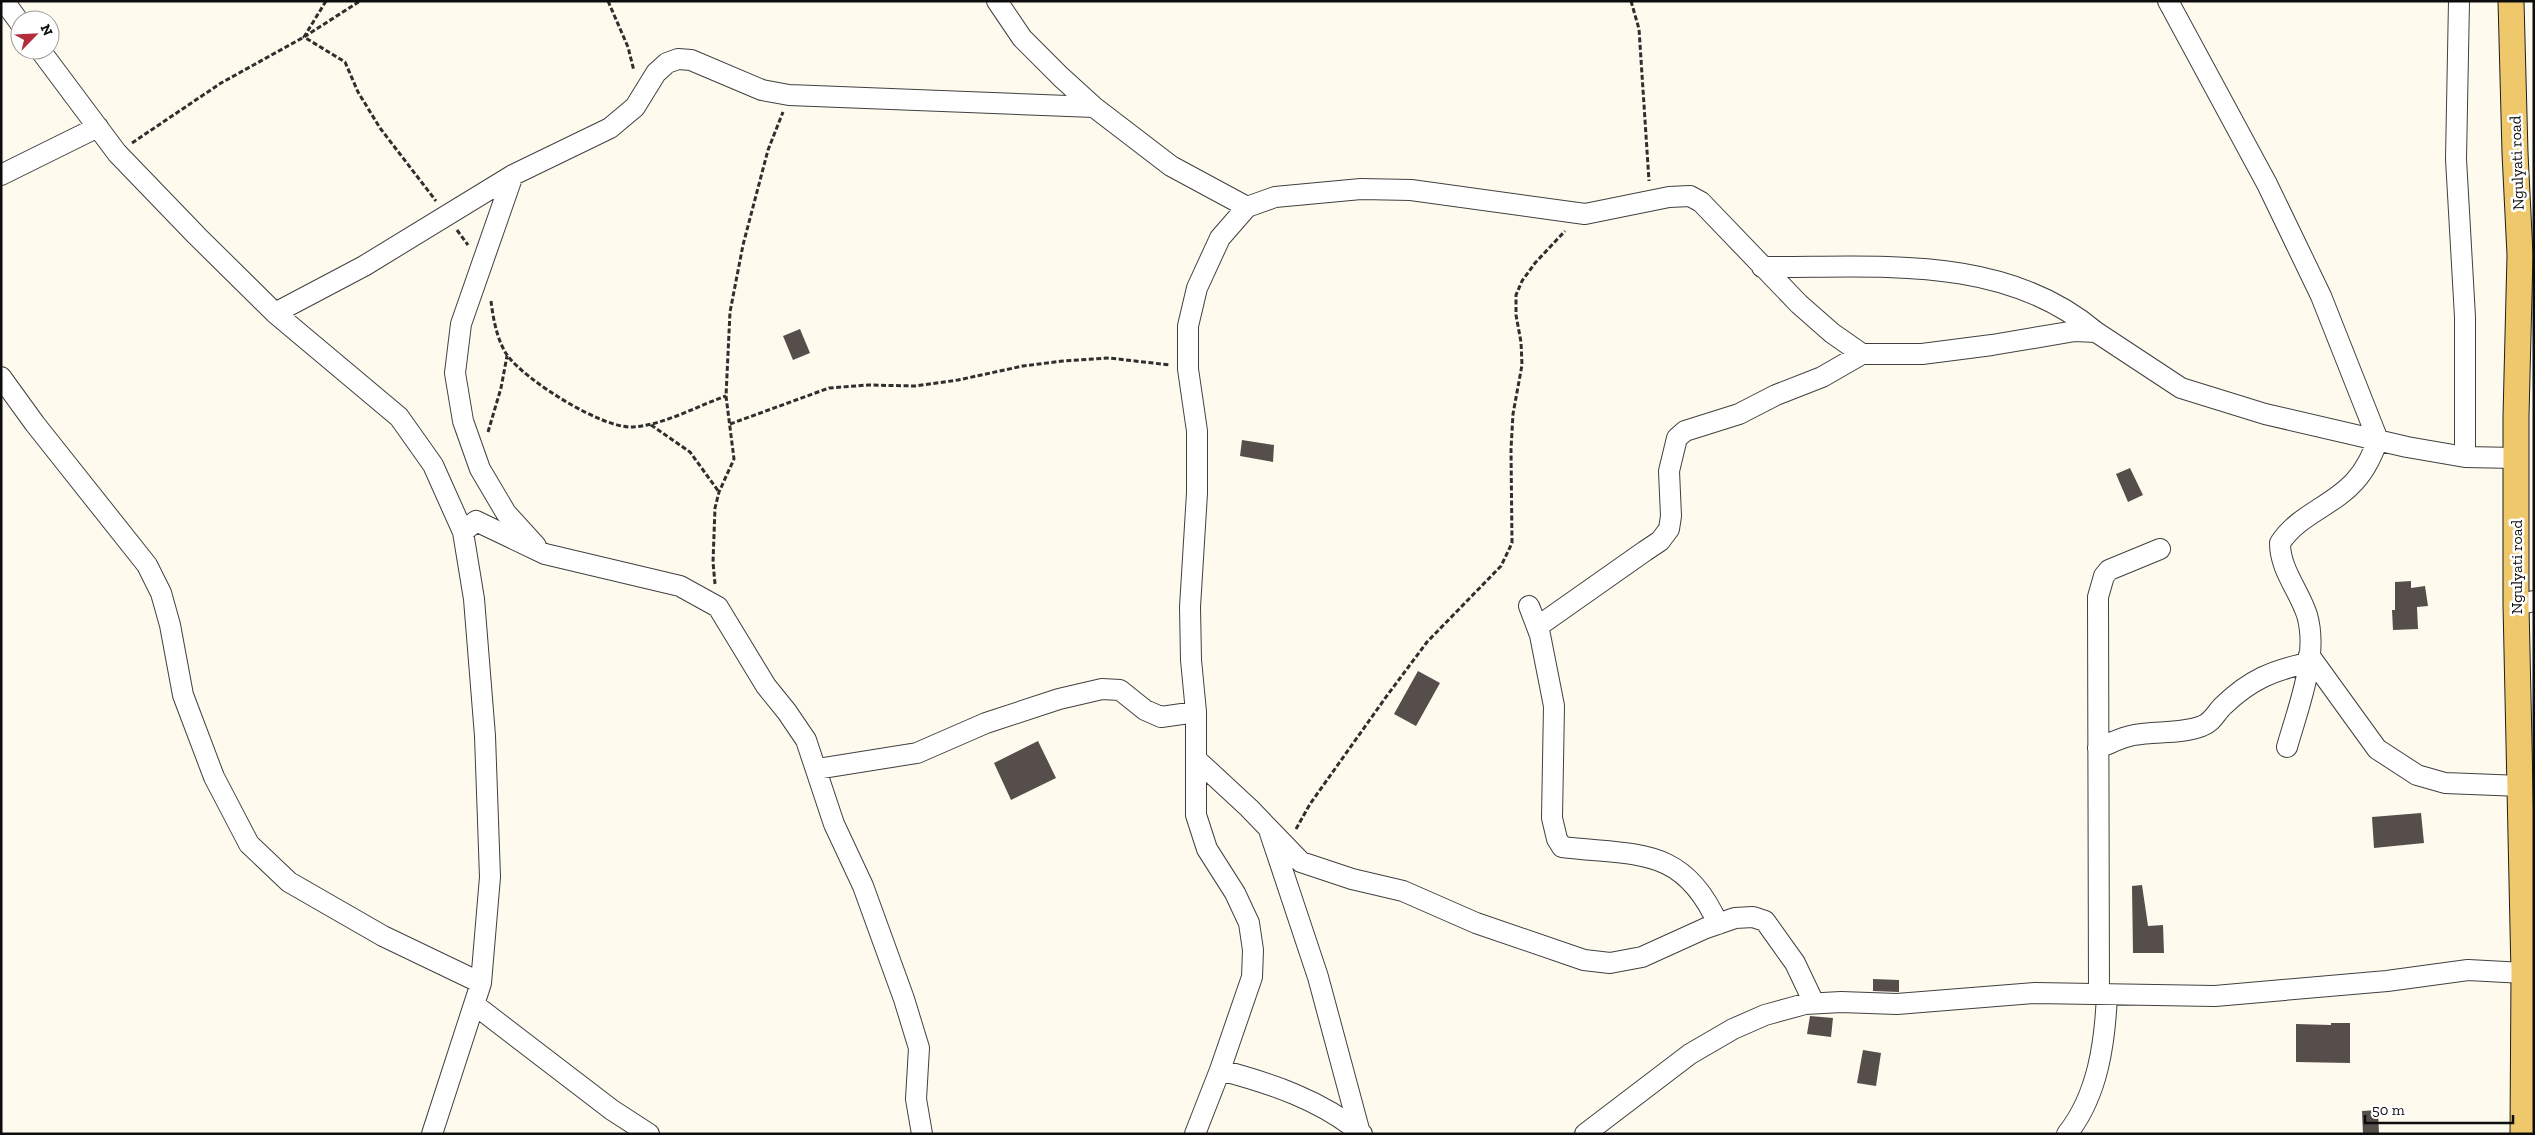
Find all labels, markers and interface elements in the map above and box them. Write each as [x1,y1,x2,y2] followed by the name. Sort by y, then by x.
[10,10,60,60] north arrow
[36,22,56,39] text: N
[2505,115,2528,211] street label: Ngulyati road
[2507,519,2526,614] street label: Ngulyati road
[2365,1092,2512,1124] scale bar
[2372,1101,2405,1119] text: 50 m

